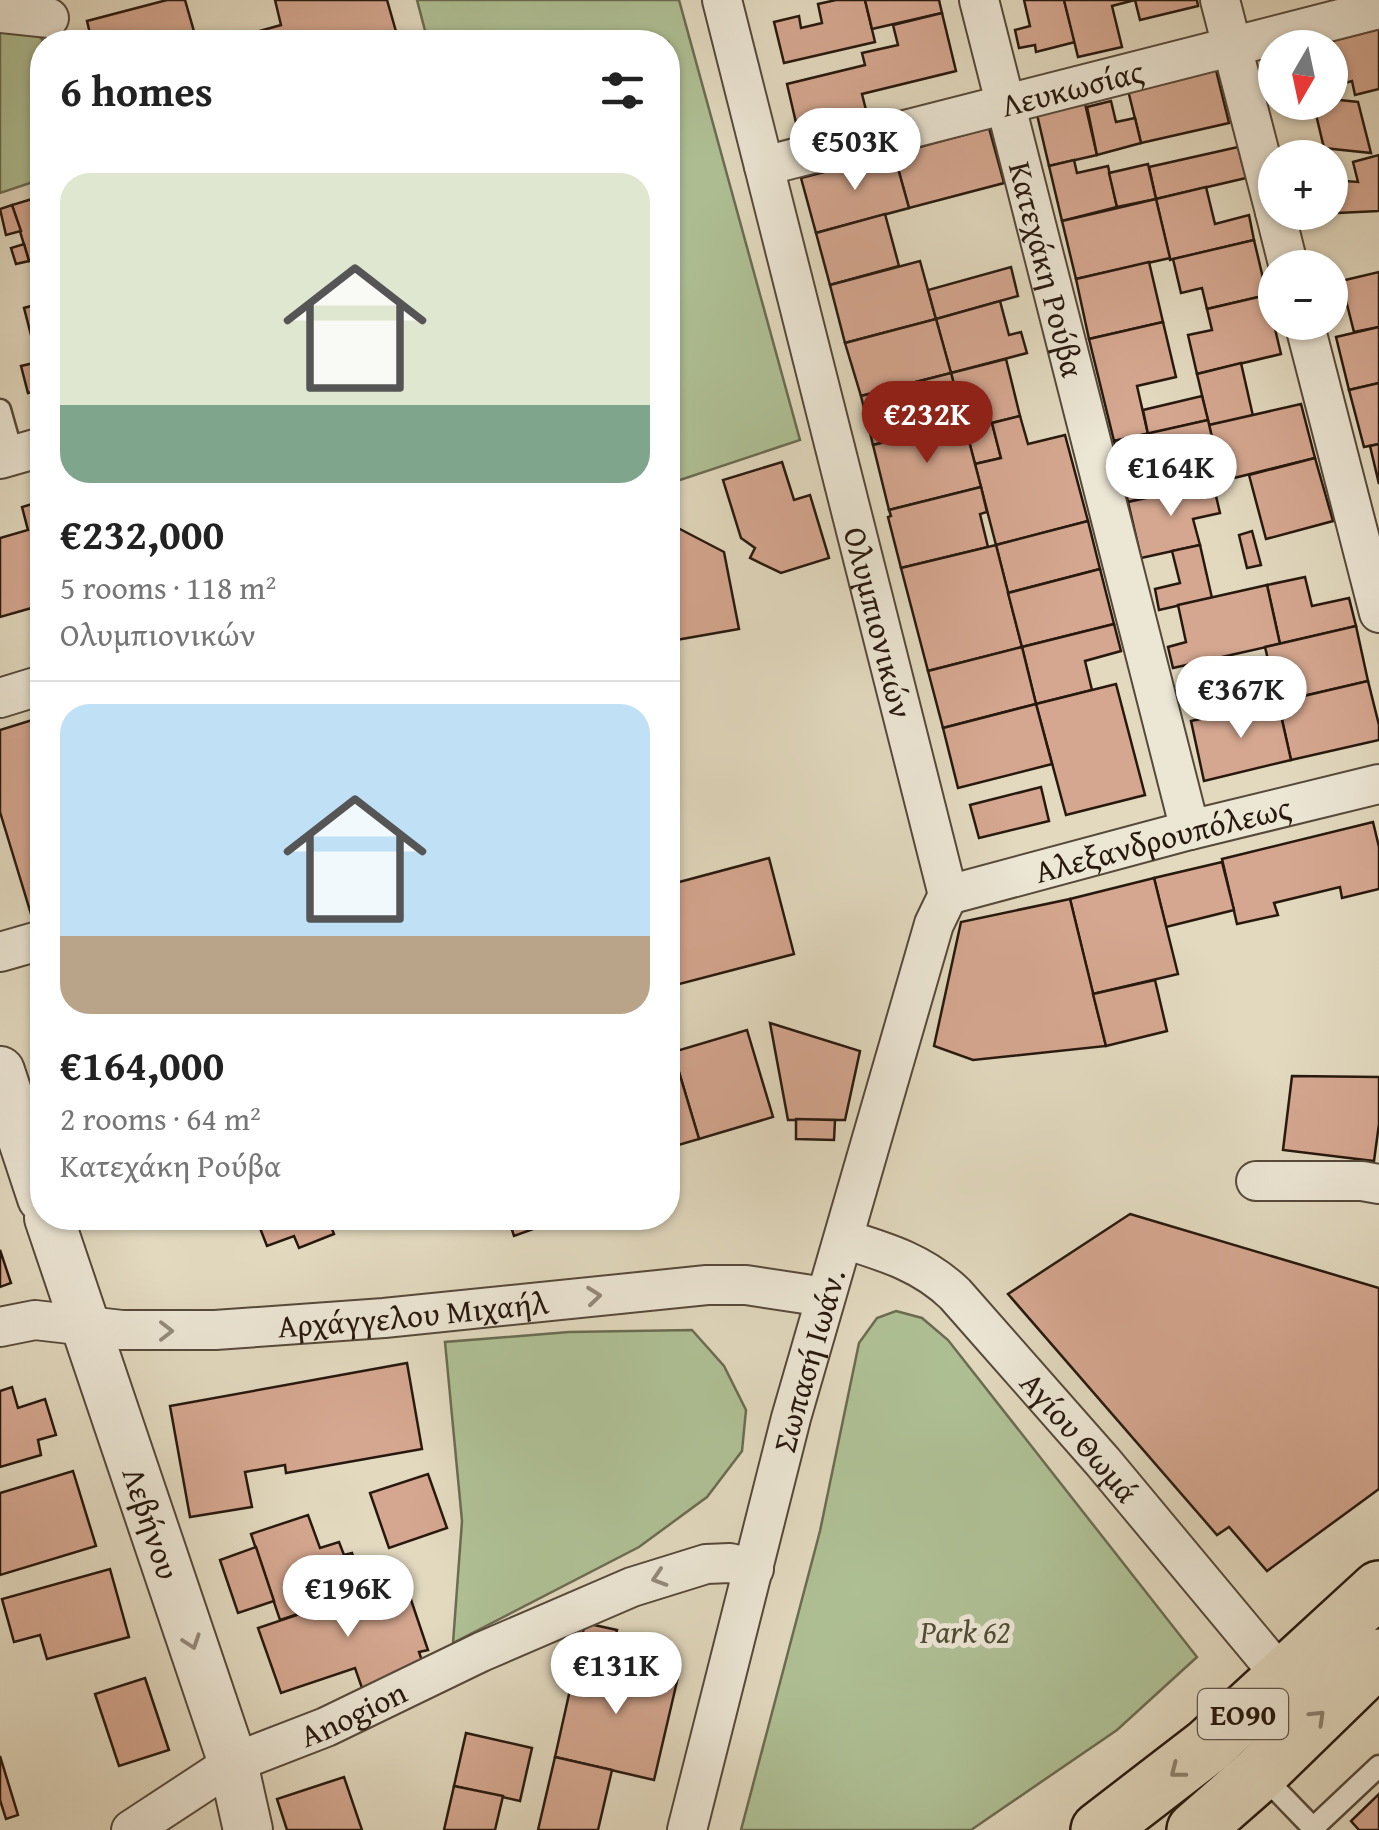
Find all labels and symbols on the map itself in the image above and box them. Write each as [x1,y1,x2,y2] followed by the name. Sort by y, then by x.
[1258,30,1348,120] north arrow
[996,46,1149,128] street label: Λευκωσίας
[785,108,925,193] pin: €503K
[997,156,1098,382] street label: Κατεχάκη Ρούβα
[857,381,997,466] pin: €232K
[1101,434,1241,519] pin: €164K
[832,522,926,723] street label: Ολυμπιονικών
[1171,656,1311,741] pin: €367K
[1029,783,1296,894] street label: Αλεξανδρουπόλεως
[760,1263,857,1457] street label: Σωπασή Ιωάν.
[276,1278,551,1349] street label: Αρχάγγελου Μιχαήλ
[587,1286,603,1307] one-way arrow
[158,1320,174,1342] one-way arrow
[1010,1361,1151,1513] street label: Αγίου Θωμά
[111,1461,193,1586] street label: Λεβήνου
[278,1555,418,1640] pin: €196K
[651,1566,668,1587] one-way arrow
[919,1608,1010,1655] park label: Park 62
[181,1632,201,1649] one-way arrow
[546,1632,686,1717] pin: €131K
[293,1668,414,1758] street label: Anogion
[1198,1689,1288,1739] road number: ΕΟ90
[1306,1710,1324,1728] one-way arrow
[1170,1759,1188,1777] one-way arrow

